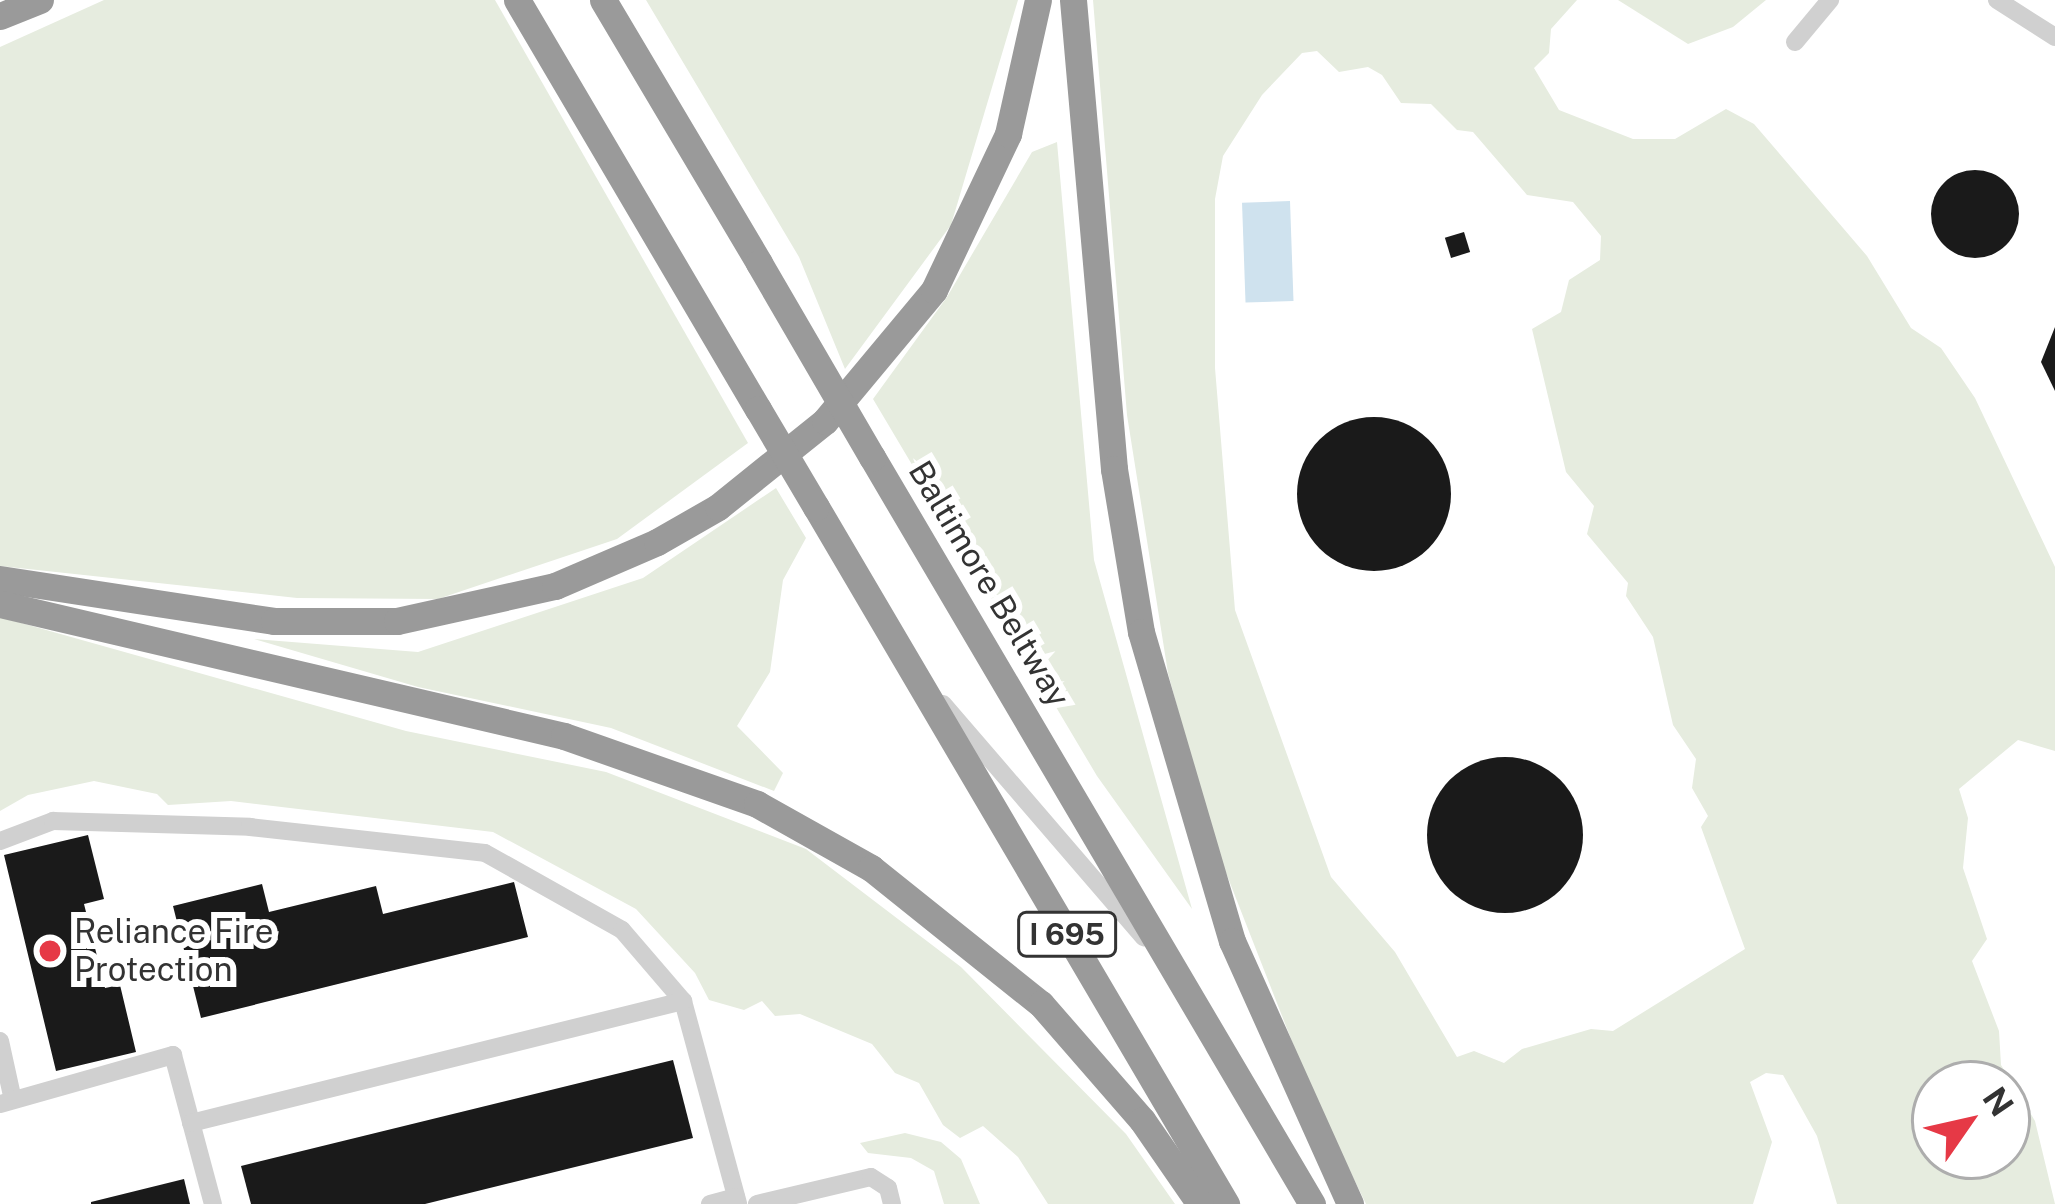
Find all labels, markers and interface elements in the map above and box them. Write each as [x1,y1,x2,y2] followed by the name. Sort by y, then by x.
[900,454,1078,714] street label: Baltimore Beltway
[1016,910,1118,958] road number: I 695
[74,912,274,990] place label: Reliance Fire Protection
[37,938,63,964] marker: Reliance Fire Protection
[1911,1060,2031,1180] north arrow
[1975,1080,2021,1123] text: N

